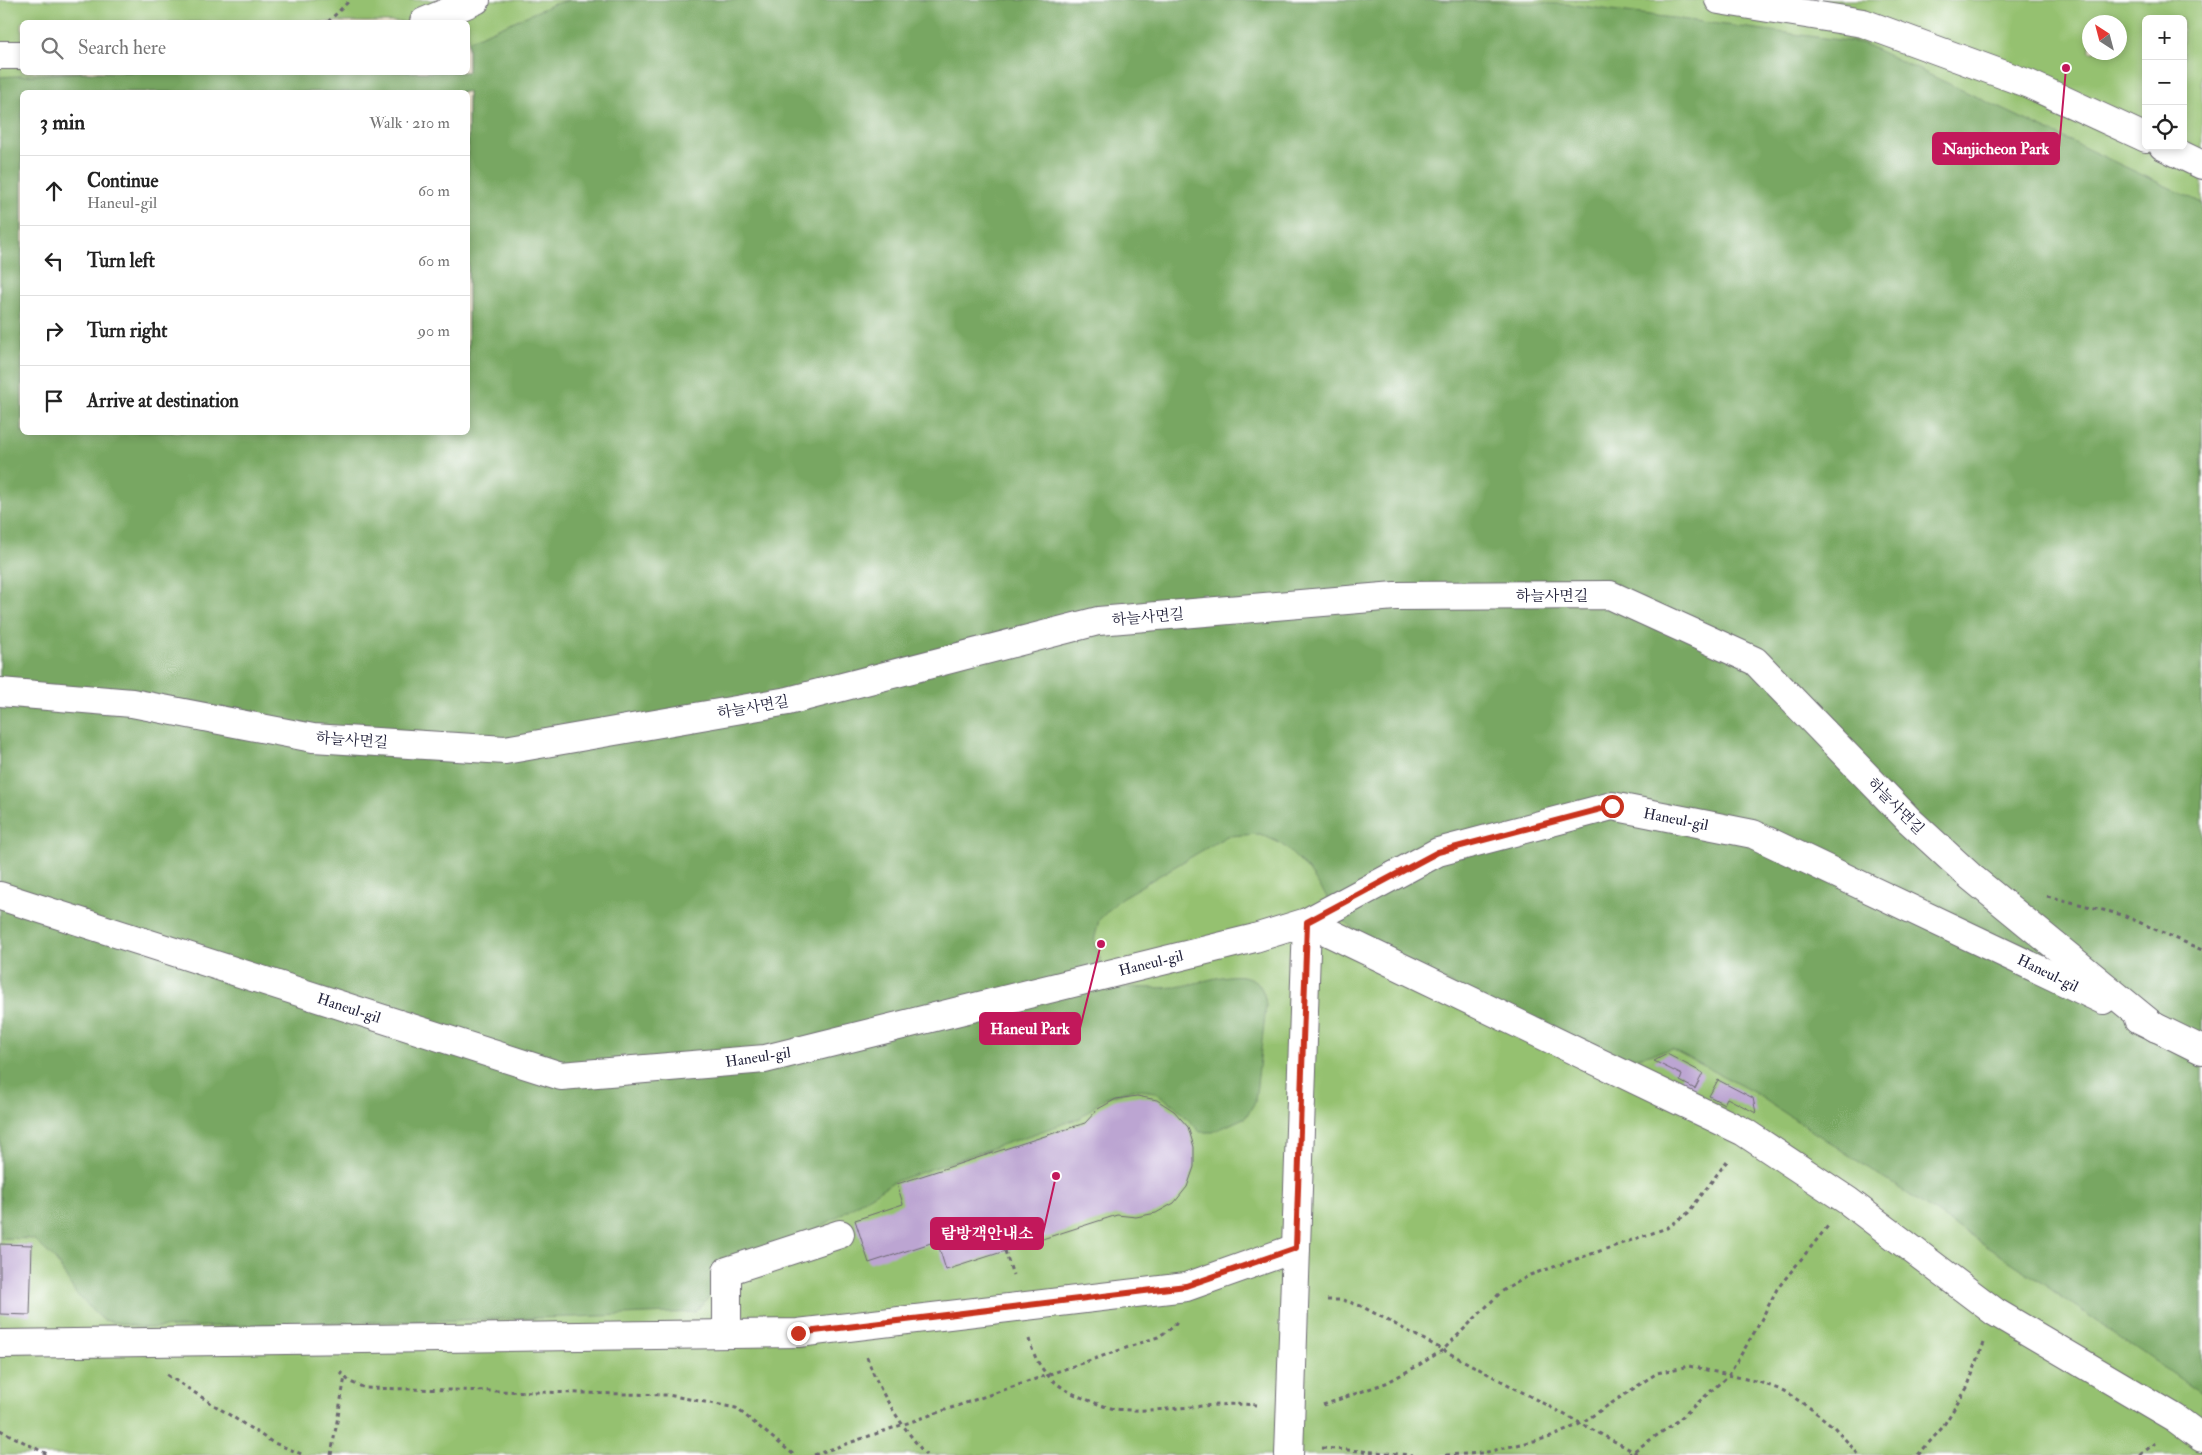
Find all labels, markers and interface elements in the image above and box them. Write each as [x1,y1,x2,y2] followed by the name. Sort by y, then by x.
[2082,15,2127,60] north arrow
[2142,15,2187,150] map controls
[2142,15,2187,60] button: +
[20,20,470,75] search box
[38,34,66,62] icon: search
[78,36,166,60] text: Search here
[2142,60,2187,105] button: −
[2142,105,2187,150] button: locate
[40,109,85,136] text: 3 min
[369,113,450,133] text: Walk · 210 m
[1933,133,2059,164] callout: Nanjicheon Park
[1942,139,2050,159] text: Nanjicheon Park
[87,169,158,193] text: Continue
[40,177,68,205] icon: ahead
[418,181,450,201] text: 60 m
[87,193,157,213] text: Haneul-gil
[40,247,68,275] icon: left
[87,249,155,273] text: Turn left
[418,251,450,271] text: 60 m
[40,317,68,345] icon: right
[87,319,167,343] text: Turn right
[418,321,450,341] text: 90 m
[40,387,68,415] icon: arrive
[87,389,239,413] text: Arrive at destination
[1516,587,1588,606] street label: 하늘사면길
[1111,605,1185,630] street label: 하늘사면길
[716,692,790,723] street label: 하늘사면길
[315,728,389,753] street label: 하늘사면길
[1863,774,1928,839] street label: 하늘사면길
[1601,795,1624,818] route start
[1642,804,1710,835] street label: Haneul-gil
[1117,946,1185,981] street label: Haneul-gil
[2014,951,2082,996] street label: Haneul-gil
[315,989,383,1028] street label: Haneul-gil
[980,1013,1080,1044] callout: Haneul Park
[990,1019,1070,1039] text: Haneul Park
[724,1043,792,1072] street label: Haneul-gil
[931,1218,1043,1249] callout: 탐방객안내소
[941,1224,1034,1244] text: 탐방객안내소
[787,1322,810,1345] route end

